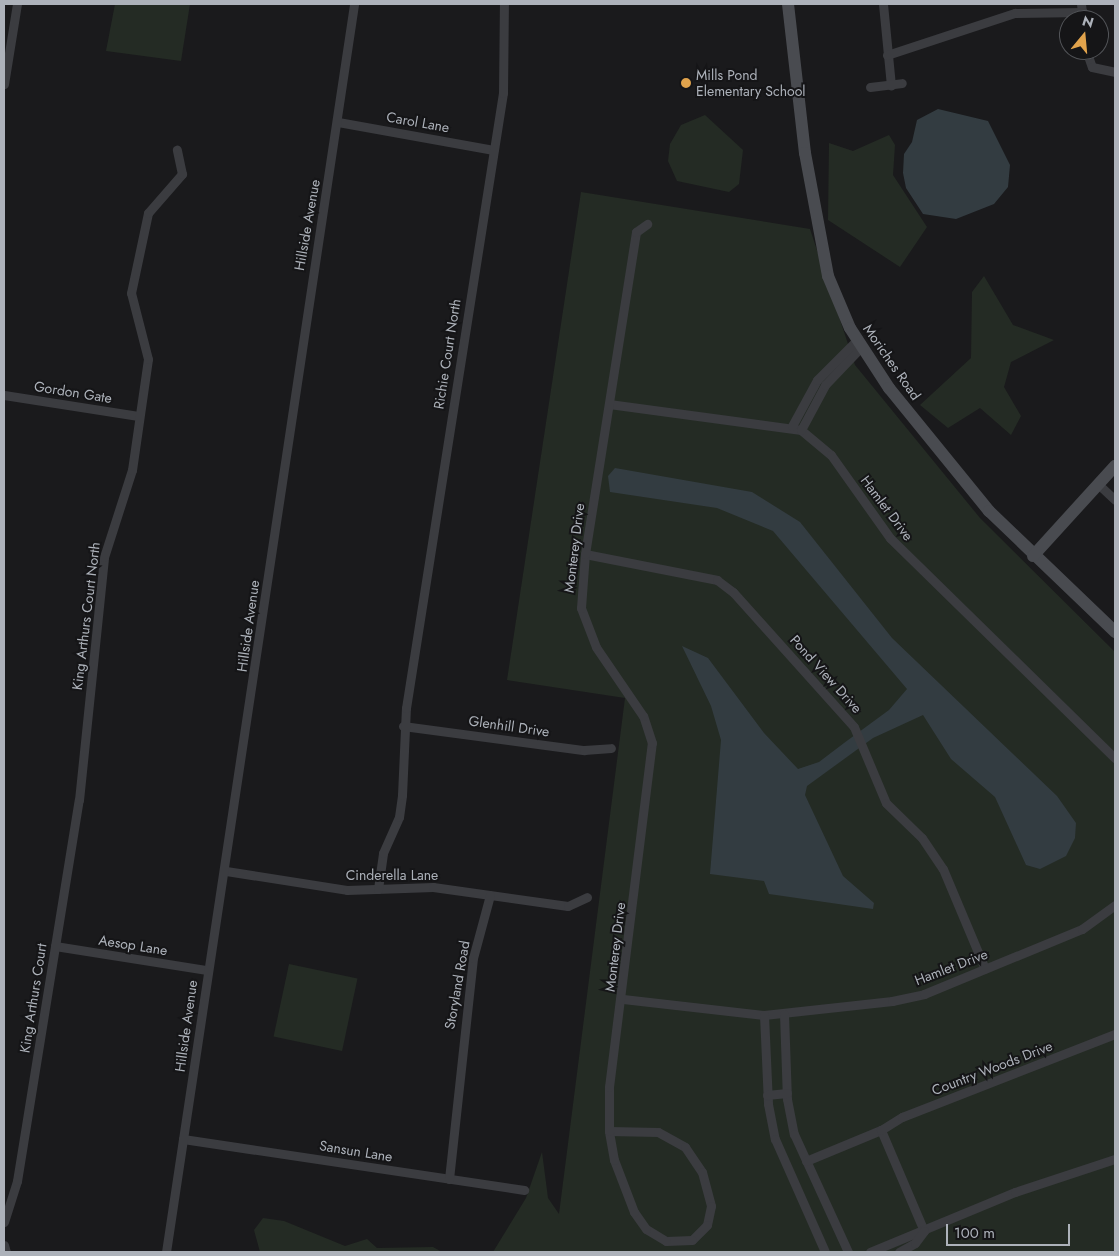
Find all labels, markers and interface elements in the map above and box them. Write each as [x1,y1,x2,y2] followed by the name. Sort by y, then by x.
[1059,10,1109,60] north arrow
[1080,10,1096,33] text: N
[696,67,806,100] place label: Mills Pond Elementary School
[680,77,692,89] marker: Mills Pond Elementary School
[385,108,451,136] street label: Carol Lane
[291,178,323,272] street label: Hillside Avenue
[430,298,464,410] street label: Richie Court North
[860,321,924,403] street label: Moriches Road
[33,378,113,406] street label: Gordon Gate
[857,472,917,544] street label: Hamlet Drive
[560,502,588,594] street label: Monterey Drive
[69,541,103,691] street label: King Arthurs Court North
[233,579,263,673] street label: Hillside Avenue
[787,632,865,716] street label: Pond View Drive
[468,712,550,740] street label: Glenhill Drive
[346,867,438,883] street label: Cinderella Lane
[601,901,629,993] street label: Monterey Drive
[97,931,169,959] street label: Aesop Lane
[441,939,473,1031] street label: Storyland Road
[16,942,50,1054] street label: King Arthurs Court
[912,945,990,989] street label: Hamlet Drive
[171,979,201,1073] street label: Hillside Avenue
[929,1037,1055,1099] street label: Country Woods Drive
[318,1137,394,1165] street label: Sansun Lane
[949,1214,1073,1246] scale bar
[954,1222,995,1244] text: 100 m

